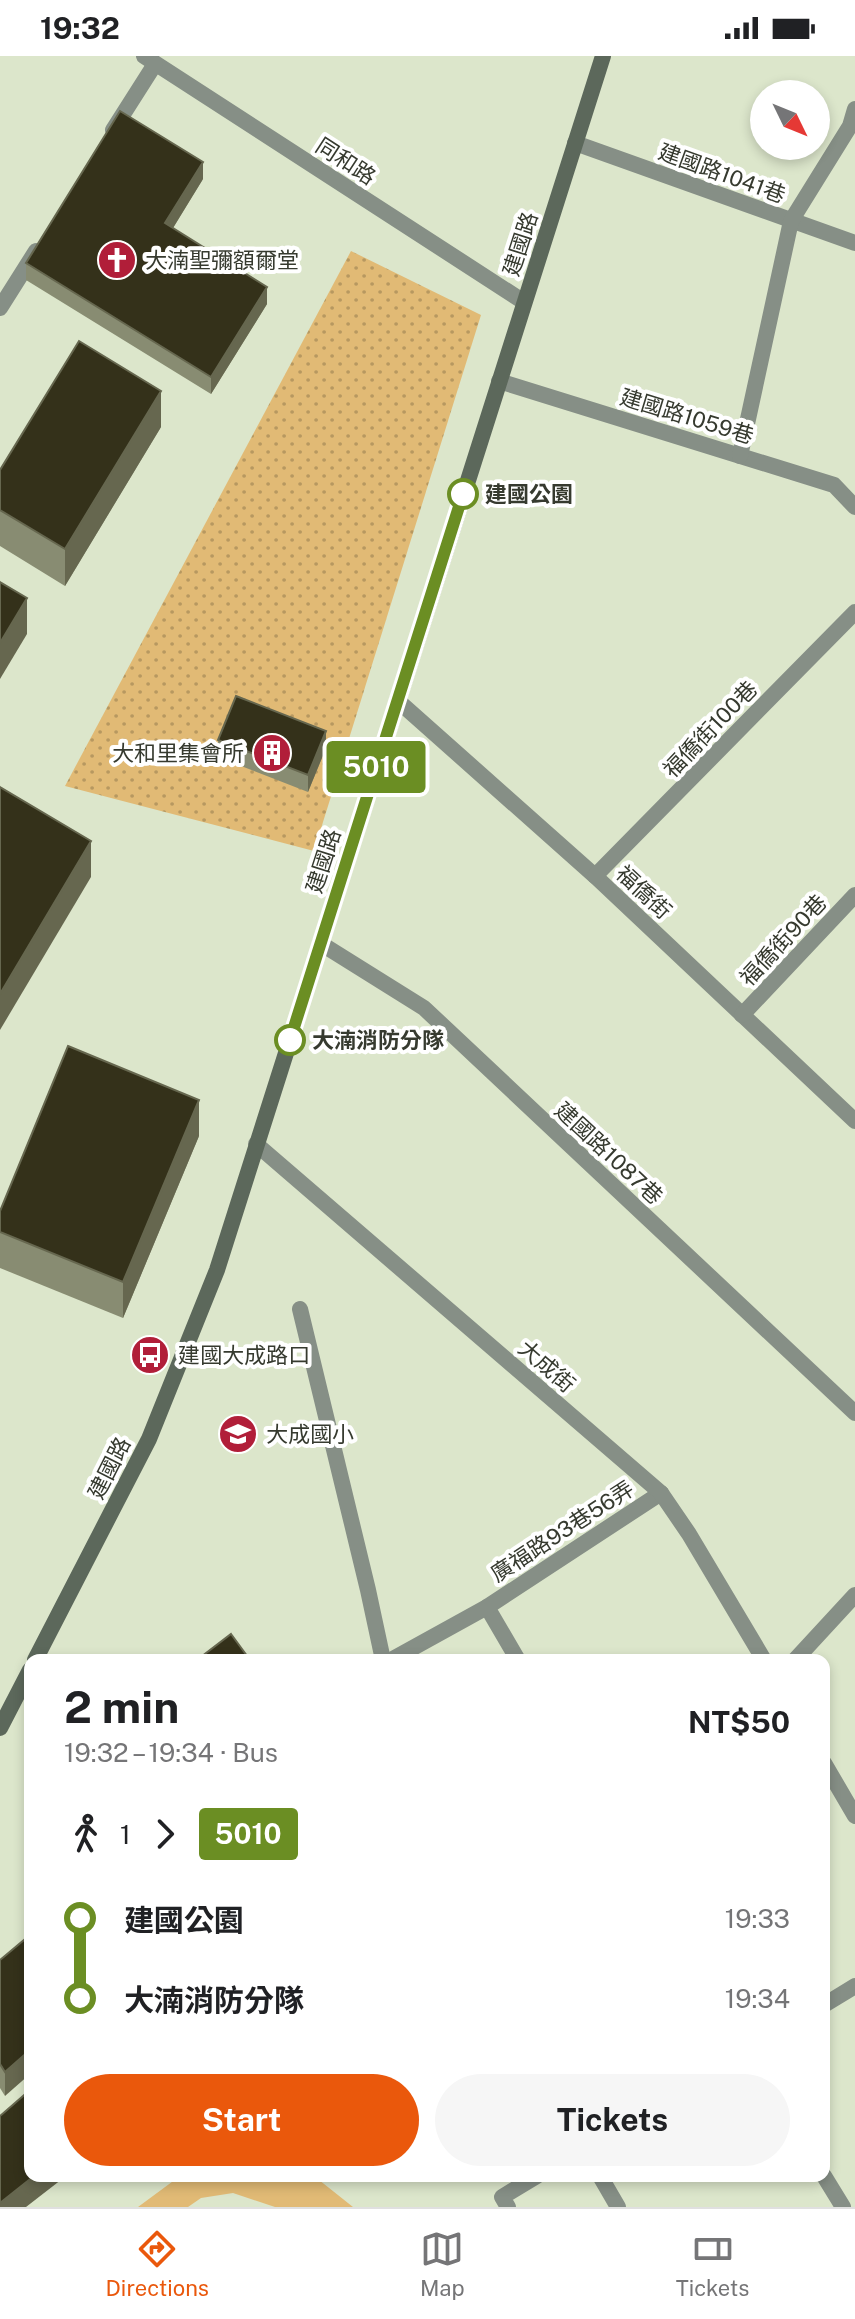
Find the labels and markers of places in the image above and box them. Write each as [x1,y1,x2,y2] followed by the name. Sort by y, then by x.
[96,239,138,281] church icon: 大湳聖彌額爾堂
[145,247,299,273] place label: 大湳聖彌額爾堂
[448,479,478,509] marker: 建國公園
[485,481,573,507] place label: 建國公園
[251,732,293,774] building icon: 大和里集會所
[112,740,244,766] place label: 大和里集會所
[275,1025,305,1055] marker: 大湳消防分隊
[312,1027,444,1053] place label: 大湳消防分隊
[129,1334,171,1376] bus stop icon: 建國大成路口
[178,1342,310,1368] place label: 建國大成路口
[217,1413,259,1455] school or university icon: 大成國小
[266,1421,354,1447] place label: 大成國小

